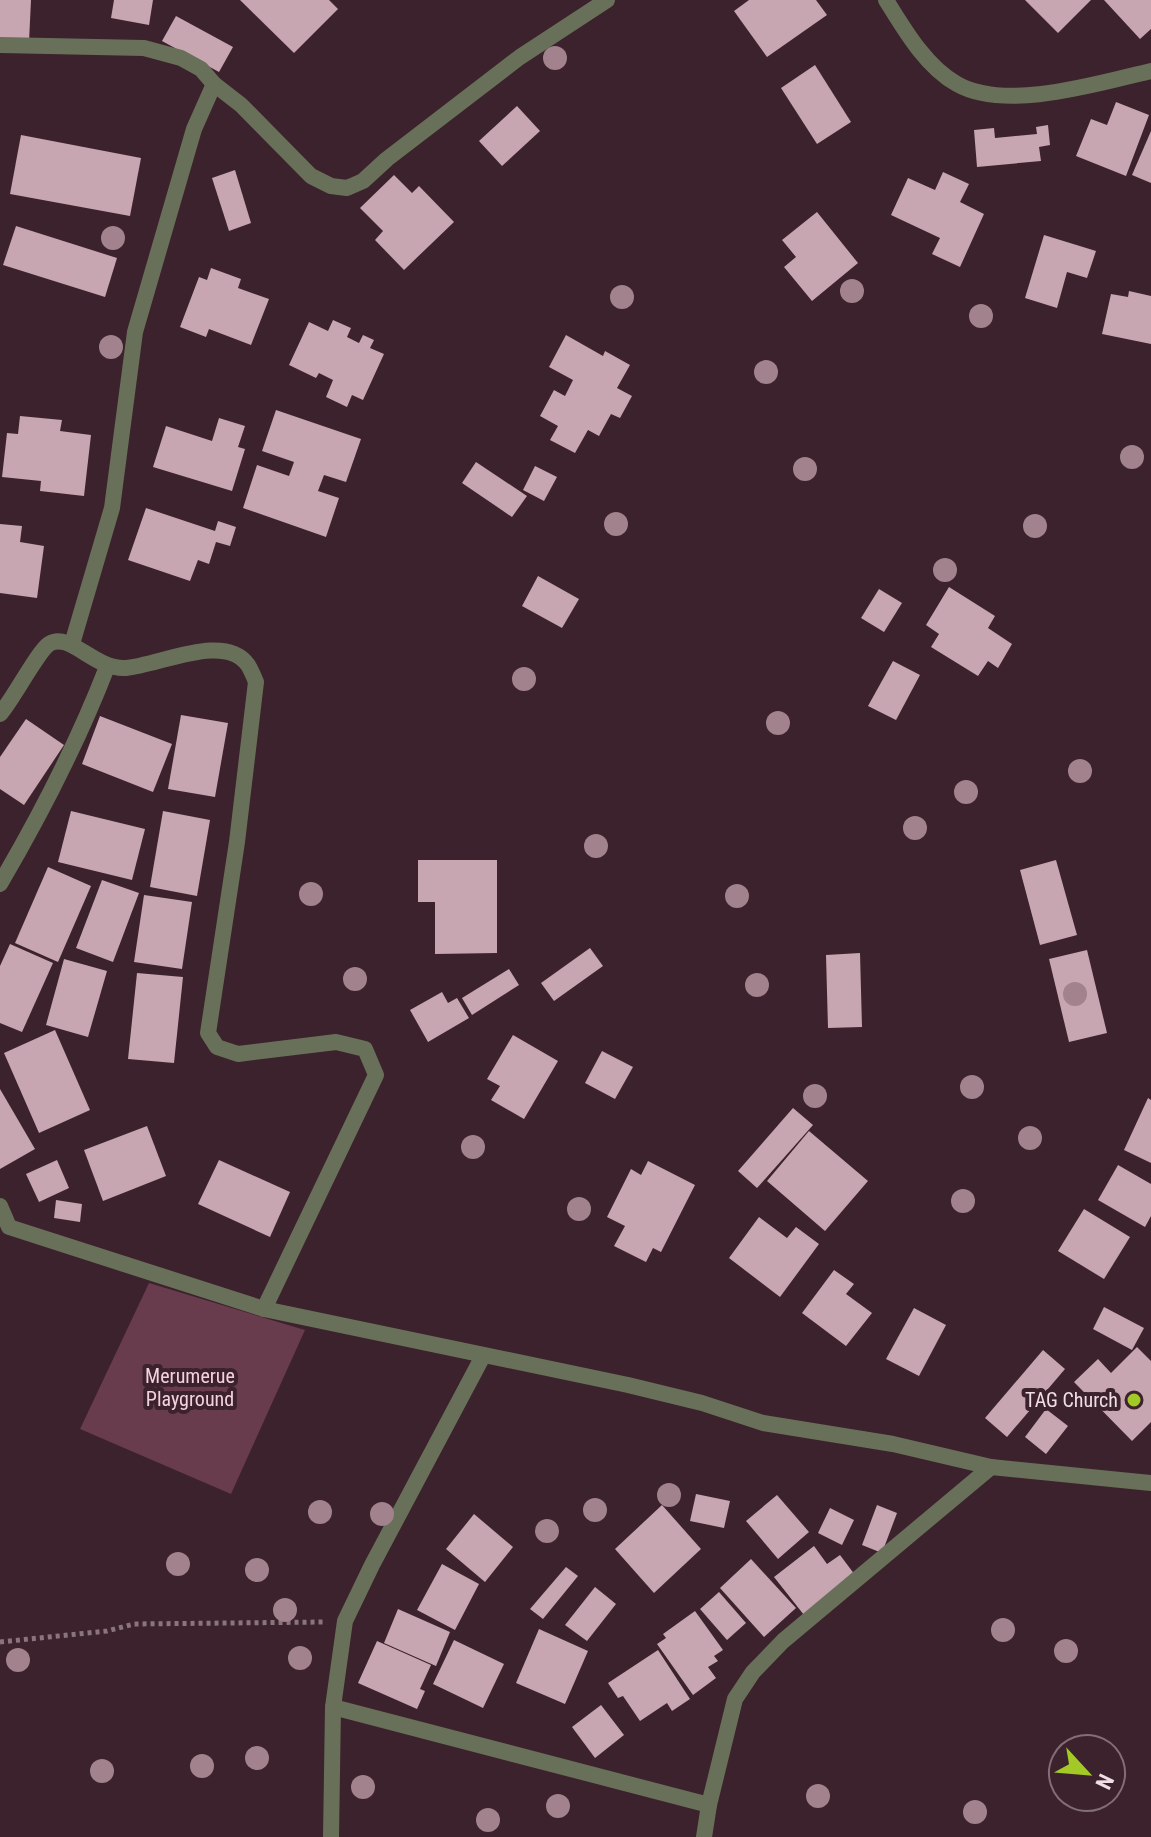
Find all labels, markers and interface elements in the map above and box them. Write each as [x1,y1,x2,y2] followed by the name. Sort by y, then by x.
[145,1364,235,1411] park label: Merumerue Playground
[1025,1388,1118,1412] place label: TAG Church
[1125,1391,1143,1409] marker: TAG Church
[1047,1733,1127,1813] north arrow
[1090,1770,1119,1793] text: N

